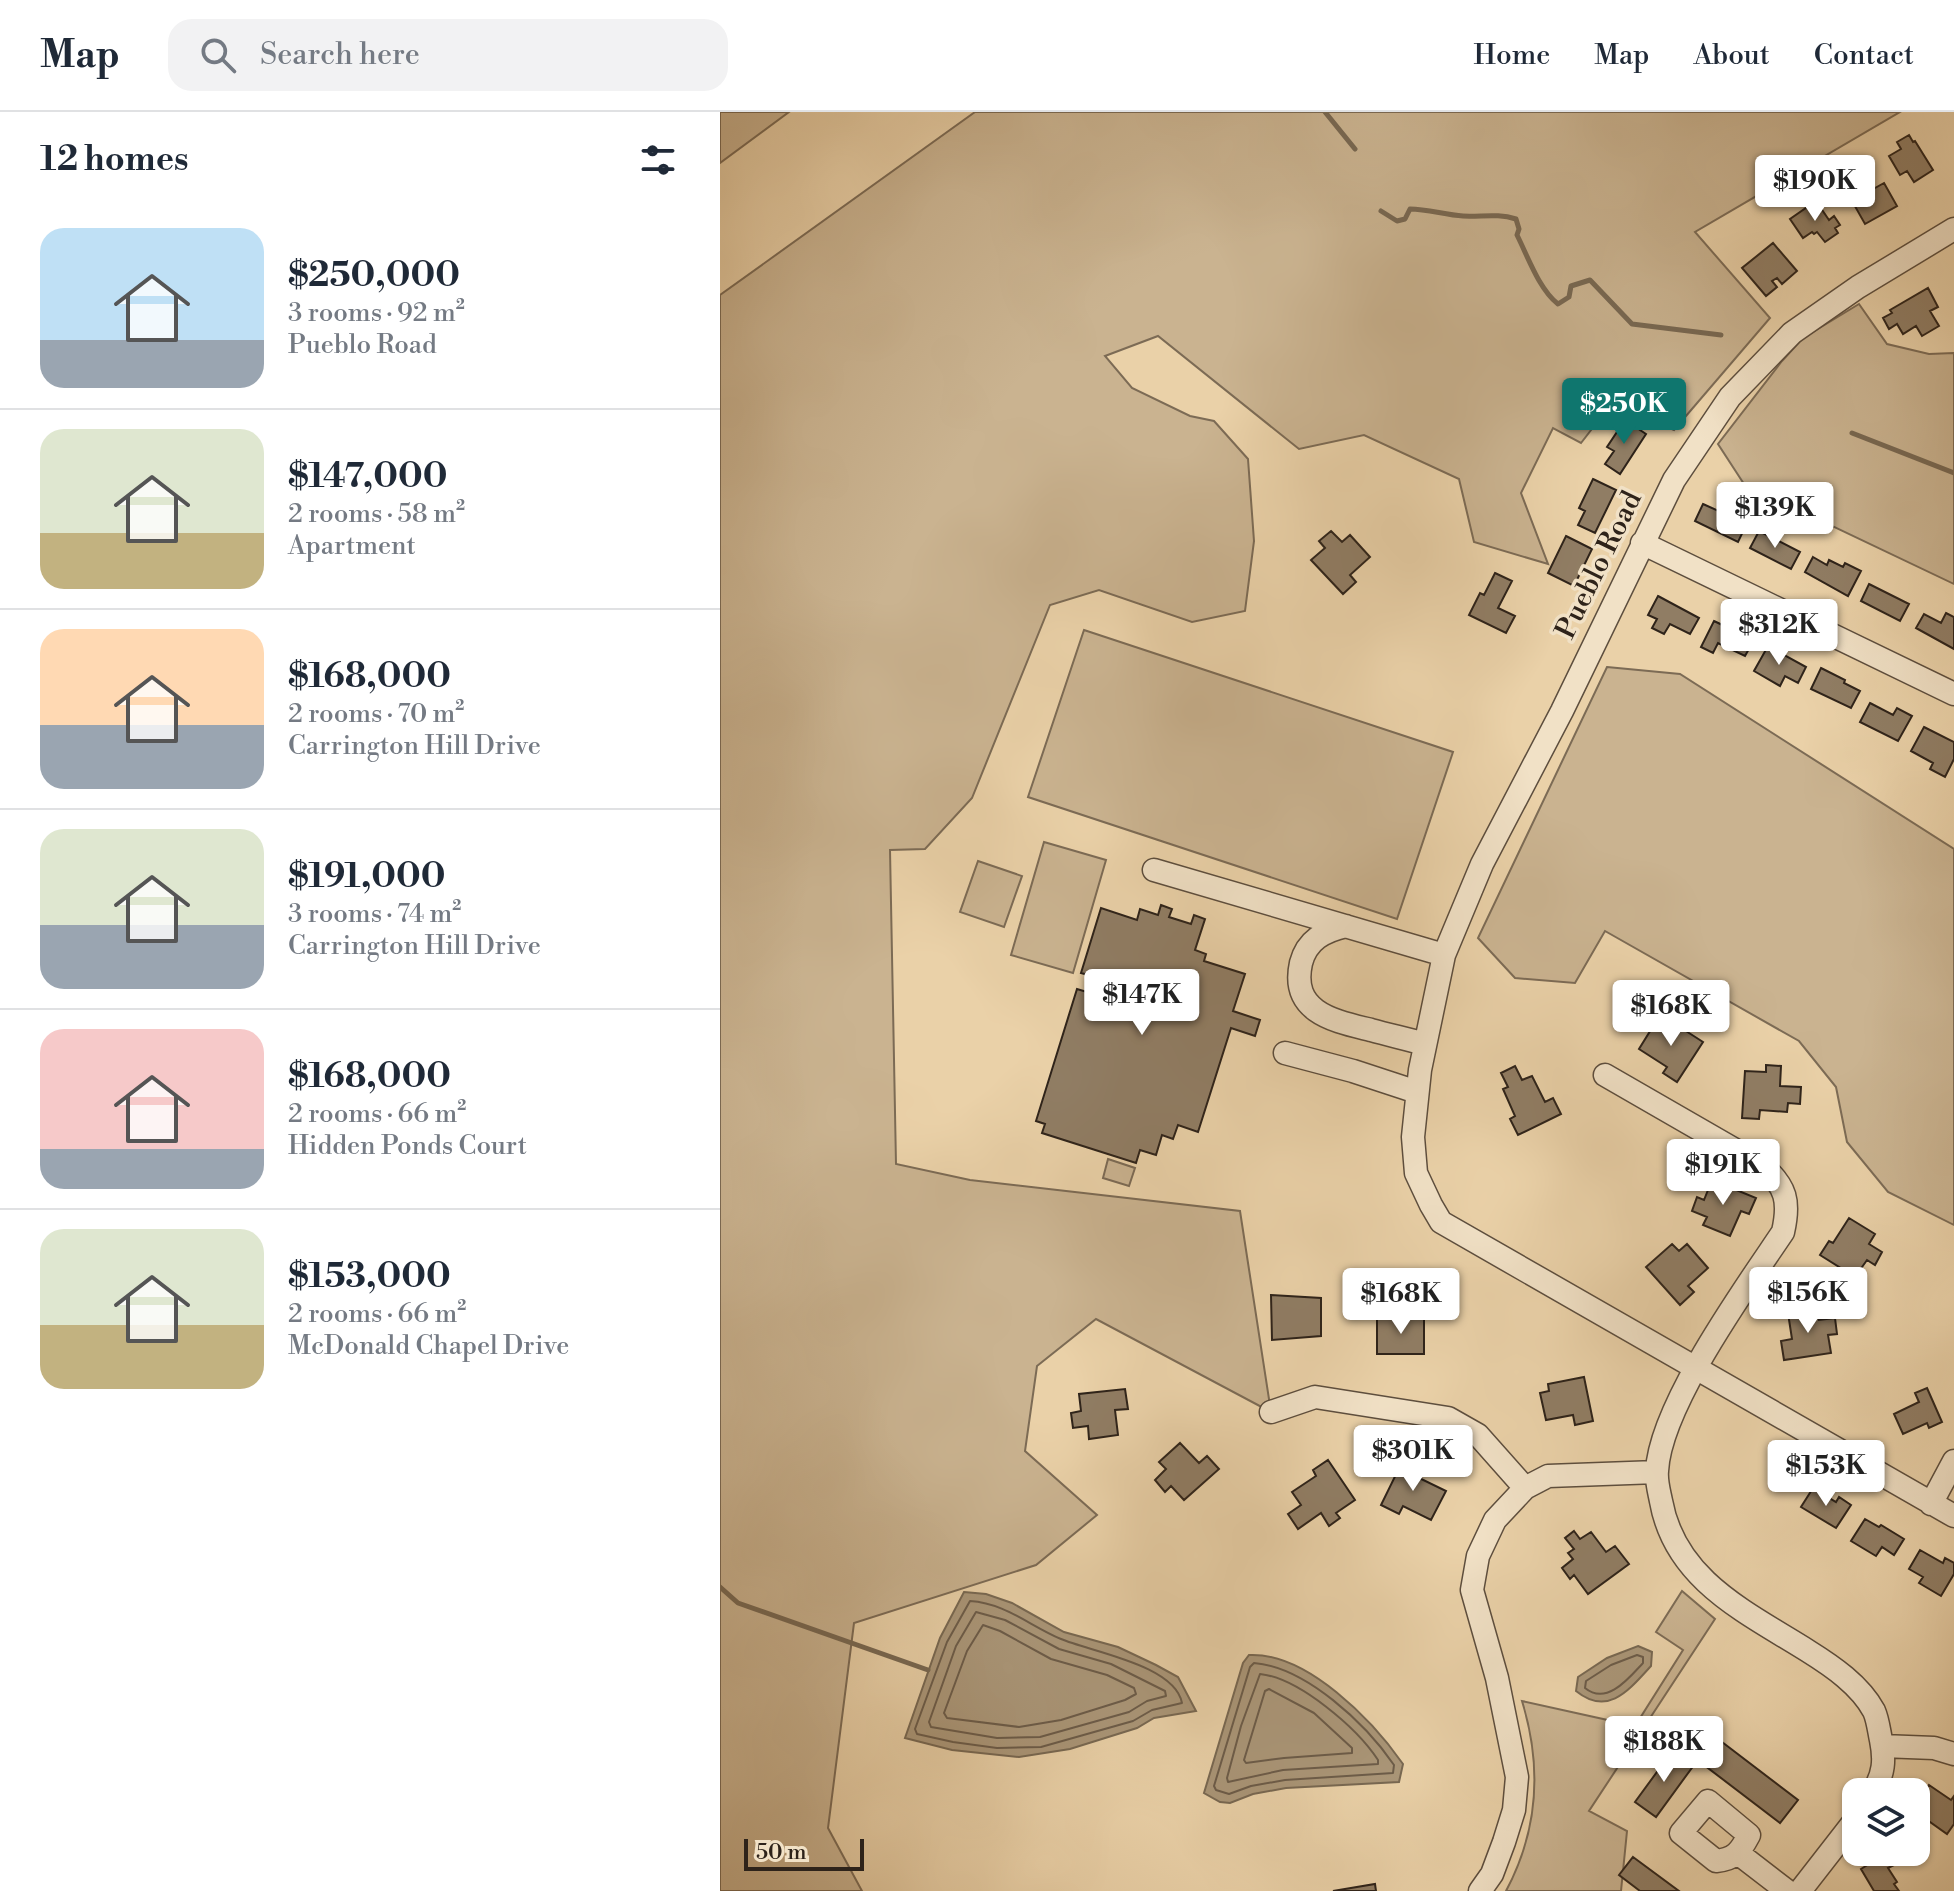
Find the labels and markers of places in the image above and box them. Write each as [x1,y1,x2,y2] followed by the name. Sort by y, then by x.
[1759,155,1871,223] pin: $190K
[1568,378,1680,446] pin: $250K
[1719,482,1831,550] pin: $139K
[1723,599,1835,667] pin: $312K
[1086,969,1198,1037] pin: $147K
[1615,980,1727,1048] pin: $168K
[1667,1139,1779,1207] pin: $191K
[1752,1267,1864,1335] pin: $156K
[1345,1268,1457,1336] pin: $168K
[1357,1425,1469,1493] pin: $301K
[1770,1440,1882,1508] pin: $153K
[1608,1716,1720,1784] pin: $188K

